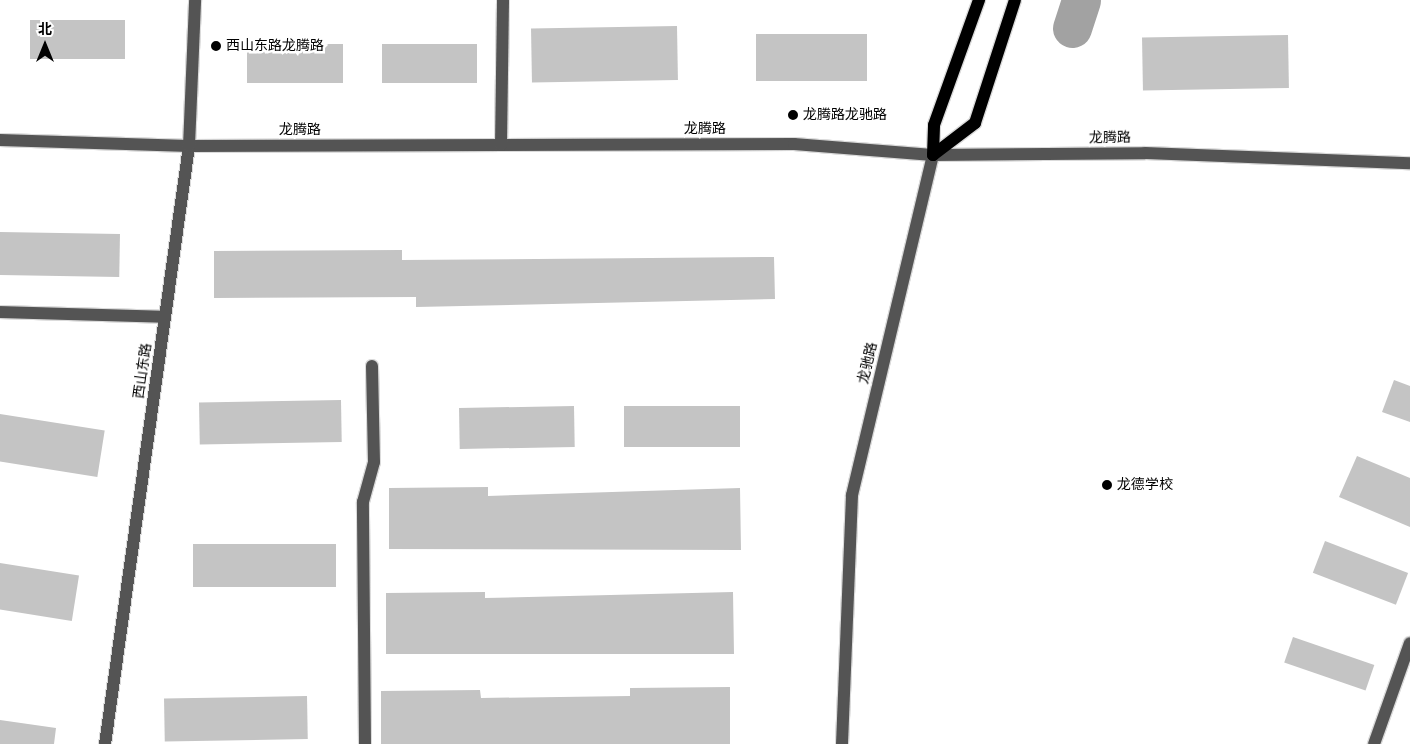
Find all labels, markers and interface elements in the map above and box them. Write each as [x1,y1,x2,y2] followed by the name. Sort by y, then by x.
[20,20,70,70] north arrow
[38,21,52,38] text: 北
[226,38,324,54] place label: 西山东路龙腾路
[210,40,222,52] marker: 西山东路龙腾路
[803,107,887,123] place label: 龙腾路龙驰路
[787,109,799,121] marker: 龙腾路龙驰路
[684,121,726,137] street label: 龙腾路
[279,122,321,138] street label: 龙腾路
[1089,129,1131,147] street label: 龙腾路
[855,341,881,385] street label: 龙驰路
[131,342,155,400] street label: 西山东路
[1117,477,1173,493] place label: 龙德学校
[1101,479,1113,491] marker: 龙德学校

